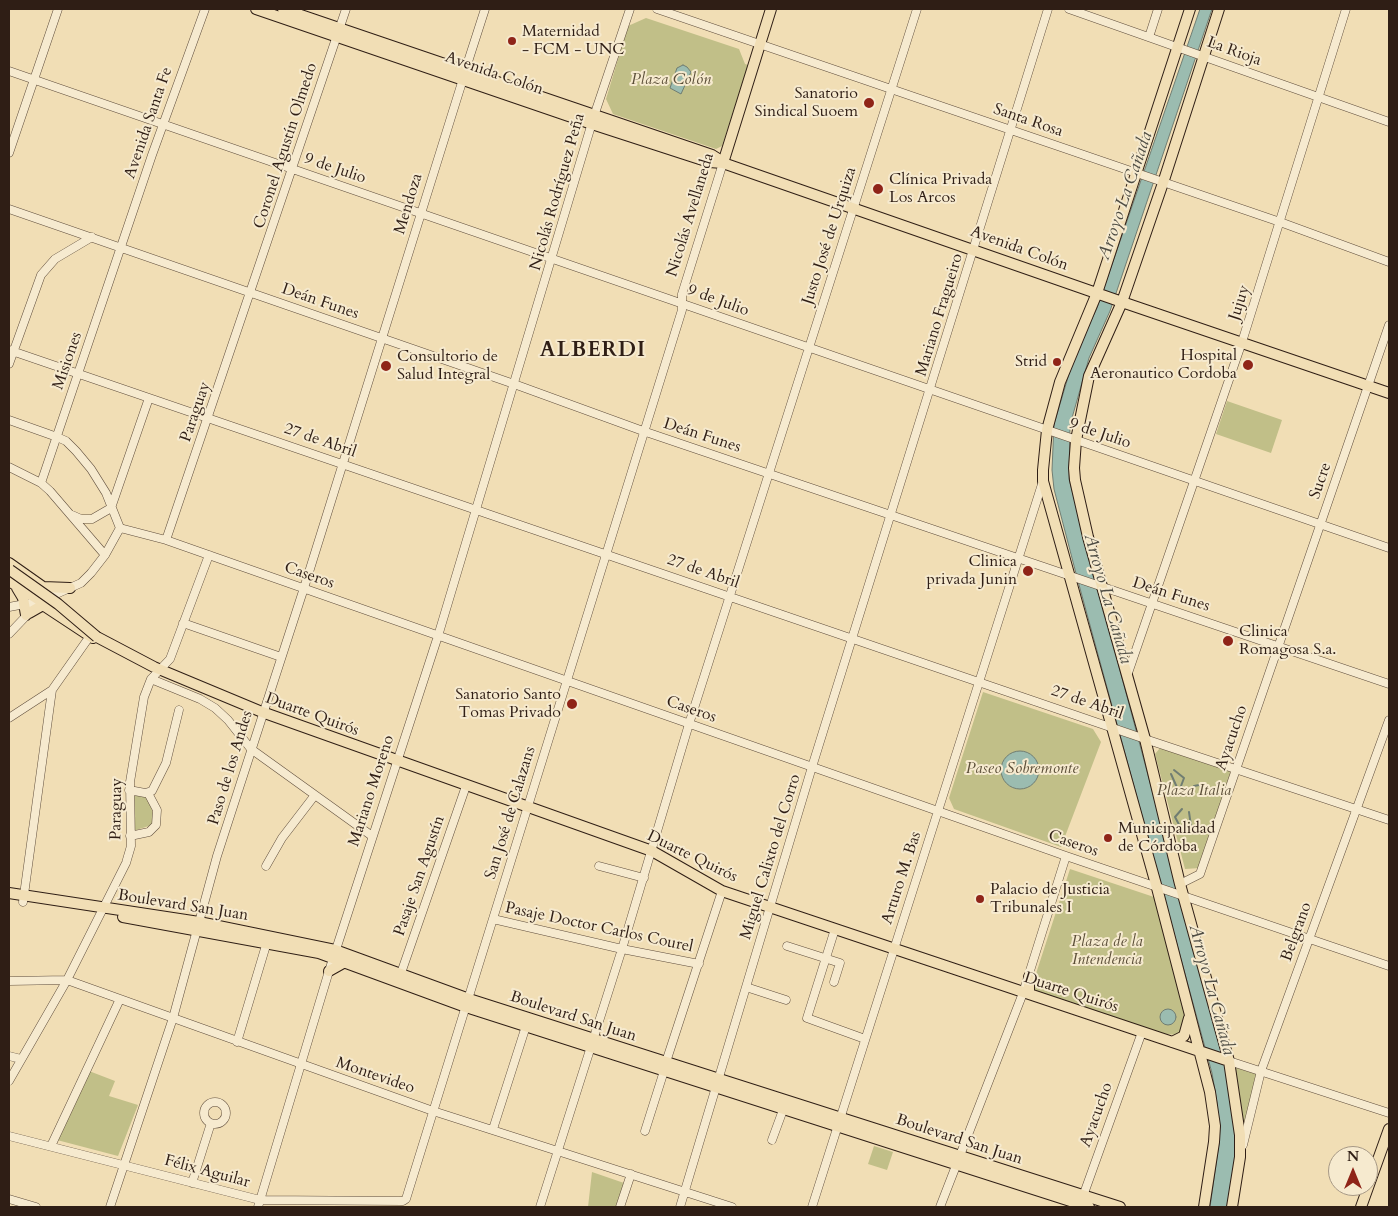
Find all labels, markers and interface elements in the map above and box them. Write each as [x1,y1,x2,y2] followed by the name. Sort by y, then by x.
[522,22,625,60] place label: Maternidad - FCM - UNC
[1204,33,1264,71] street label: La Rioja
[506,35,518,47] marker: Maternidad - FCM - UNC
[442,48,546,100] street label: Avenida Colón
[250,61,322,231] street label: Coronel Agustín Olmedo
[121,65,177,181] street label: Avenida Santa Fe
[631,70,711,90] park label: Plaza Colón
[755,84,858,122] place label: Sanatorio Sindical Suoem
[862,96,876,110] marker: Sanatorio Sindical Suoem
[991,100,1065,142] street label: Santa Rosa
[526,111,590,273] street label: Nicolás Rodríguez Peña
[1094,129,1158,263] water label: Arroyo La Cañada
[302,150,368,188] street label: 9 de Julio
[663,151,719,279] street label: Nicolás Avellaneda
[799,165,861,307] street label: Justo José de Urquiza
[889,170,992,208] place label: Clínica Privada Los Arcos
[391,171,427,237] street label: Mendoza
[871,182,885,196] marker: Clínica Privada Los Arcos
[967,222,1071,276] street label: Avenida Colón
[912,251,968,379] street label: Mariano Fragueiro
[279,280,361,324] street label: Deán Funes
[685,281,751,321] street label: 9 de Julio
[1225,283,1255,323] street label: Jujuy
[49,330,87,392] street label: Misiones
[539,338,647,364] district label: ALBERDI
[1090,346,1237,384] place label: Hospital Aeronautico Cordoba
[397,347,498,385] place label: Consultorio de Salud Integral
[1015,352,1047,372] place label: Strid
[1051,356,1063,368] marker: Strid
[1241,358,1255,372] marker: Hospital Aeronautico Cordoba
[379,359,393,373] marker: Consultorio de Salud Integral
[177,379,215,445] street label: Paraguay
[661,414,743,458] street label: Deán Funes
[1067,415,1133,453] street label: 9 de Julio
[281,420,359,462] street label: 27 de Abril
[1306,460,1336,502] street label: Sucre
[1078,531,1136,667] water label: Arroyo La Cañada
[664,551,742,593] street label: 27 de Abril
[927,552,1017,590] place label: Clinica privada Junin
[281,559,337,593] street label: Caseros
[1021,564,1035,578] marker: Clinica privada Junin
[1130,573,1212,617] street label: Deán Funes
[1239,622,1336,660] place label: Clinica Romagosa S.a.
[1221,634,1235,648] marker: Clinica Romagosa S.a.
[1048,682,1126,724] street label: 27 de Abril
[455,685,561,723] place label: Sanatorio Santo Tomas Privado
[263,689,361,741] street label: Duarte Quirós
[663,693,719,727] street label: Caseros
[565,697,579,711] marker: Sanatorio Santo Tomas Privado
[1212,703,1252,773] street label: Ayacucho
[204,708,258,828] street label: Paso de los Andes
[345,733,399,849] street label: Mariano Moreno
[482,744,540,882] street label: San José de Calazans
[966,759,1078,779] park label: Paseo Sobremonte
[737,772,805,942] street label: Miguel Calixto del Corro
[107,778,127,840] street label: Paraguay
[1157,781,1231,801] park label: Plaza Italia
[390,813,450,939] street label: Pasaje San Agustín
[1118,819,1215,857] place label: Municipalidad de Córdoba
[644,827,740,887] street label: Duarte Quirós
[1045,827,1101,861] street label: Caseros
[878,829,926,927] street label: Arturo M. Bas
[1102,832,1114,844] marker: Municipalidad de Córdoba
[990,880,1110,918] place label: Palacio de Justicia Tribunales I
[116,886,250,926] street label: Boulevard San Juan
[974,893,986,905] marker: Palacio de Justicia Tribunales I
[503,899,695,957] street label: Pasaje Doctor Carlos Courel
[1277,900,1317,964] street label: Belgrano
[1183,922,1239,1058] water label: Arroyo La Cañada
[1071,932,1143,970] park label: Plaza de la Intendencia
[1021,969,1121,1017] street label: Duarte Quirós
[507,988,639,1046] street label: Boulevard San Juan
[333,1054,417,1098] street label: Montevideo
[1076,1080,1118,1150] street label: Ayacucho
[893,1111,1025,1169] street label: Boulevard San Juan
[1328,1146,1378,1196] north arrow
[1347,1147,1359,1166] text: N
[162,1151,252,1193] street label: Félix Aguilar

